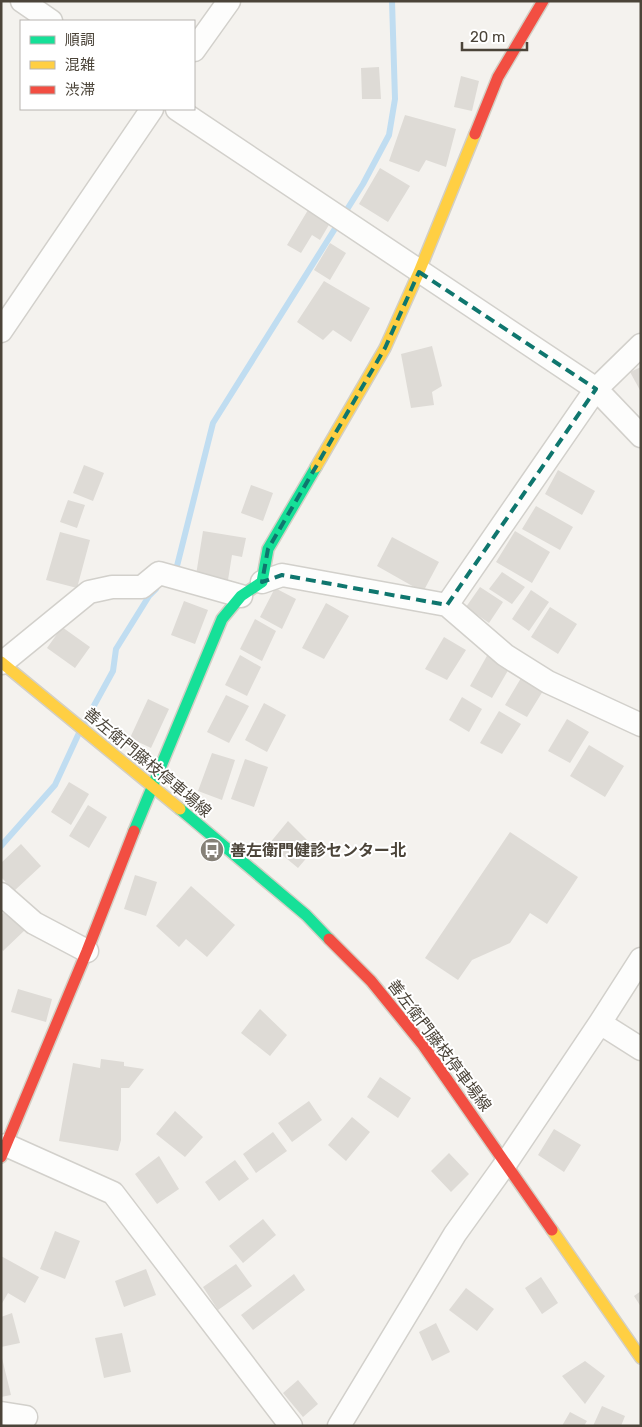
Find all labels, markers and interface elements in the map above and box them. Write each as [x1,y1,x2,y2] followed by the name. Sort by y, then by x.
[20,20,195,110] legend
[462,20,527,52] scale bar
[470,28,505,46] text: 20 m
[65,31,95,49] text: 順調
[65,56,95,74] text: 混雑
[65,81,95,99] text: 渋滞
[80,704,215,821] street label: 善左衛門藤枝停車場線
[199,837,225,863] bus stop icon: 善左衛門健診センター北
[230,841,406,860] place label: 善左衛門健診センター北
[384,976,495,1115] street label: 善左衛門藤枝停車場線

